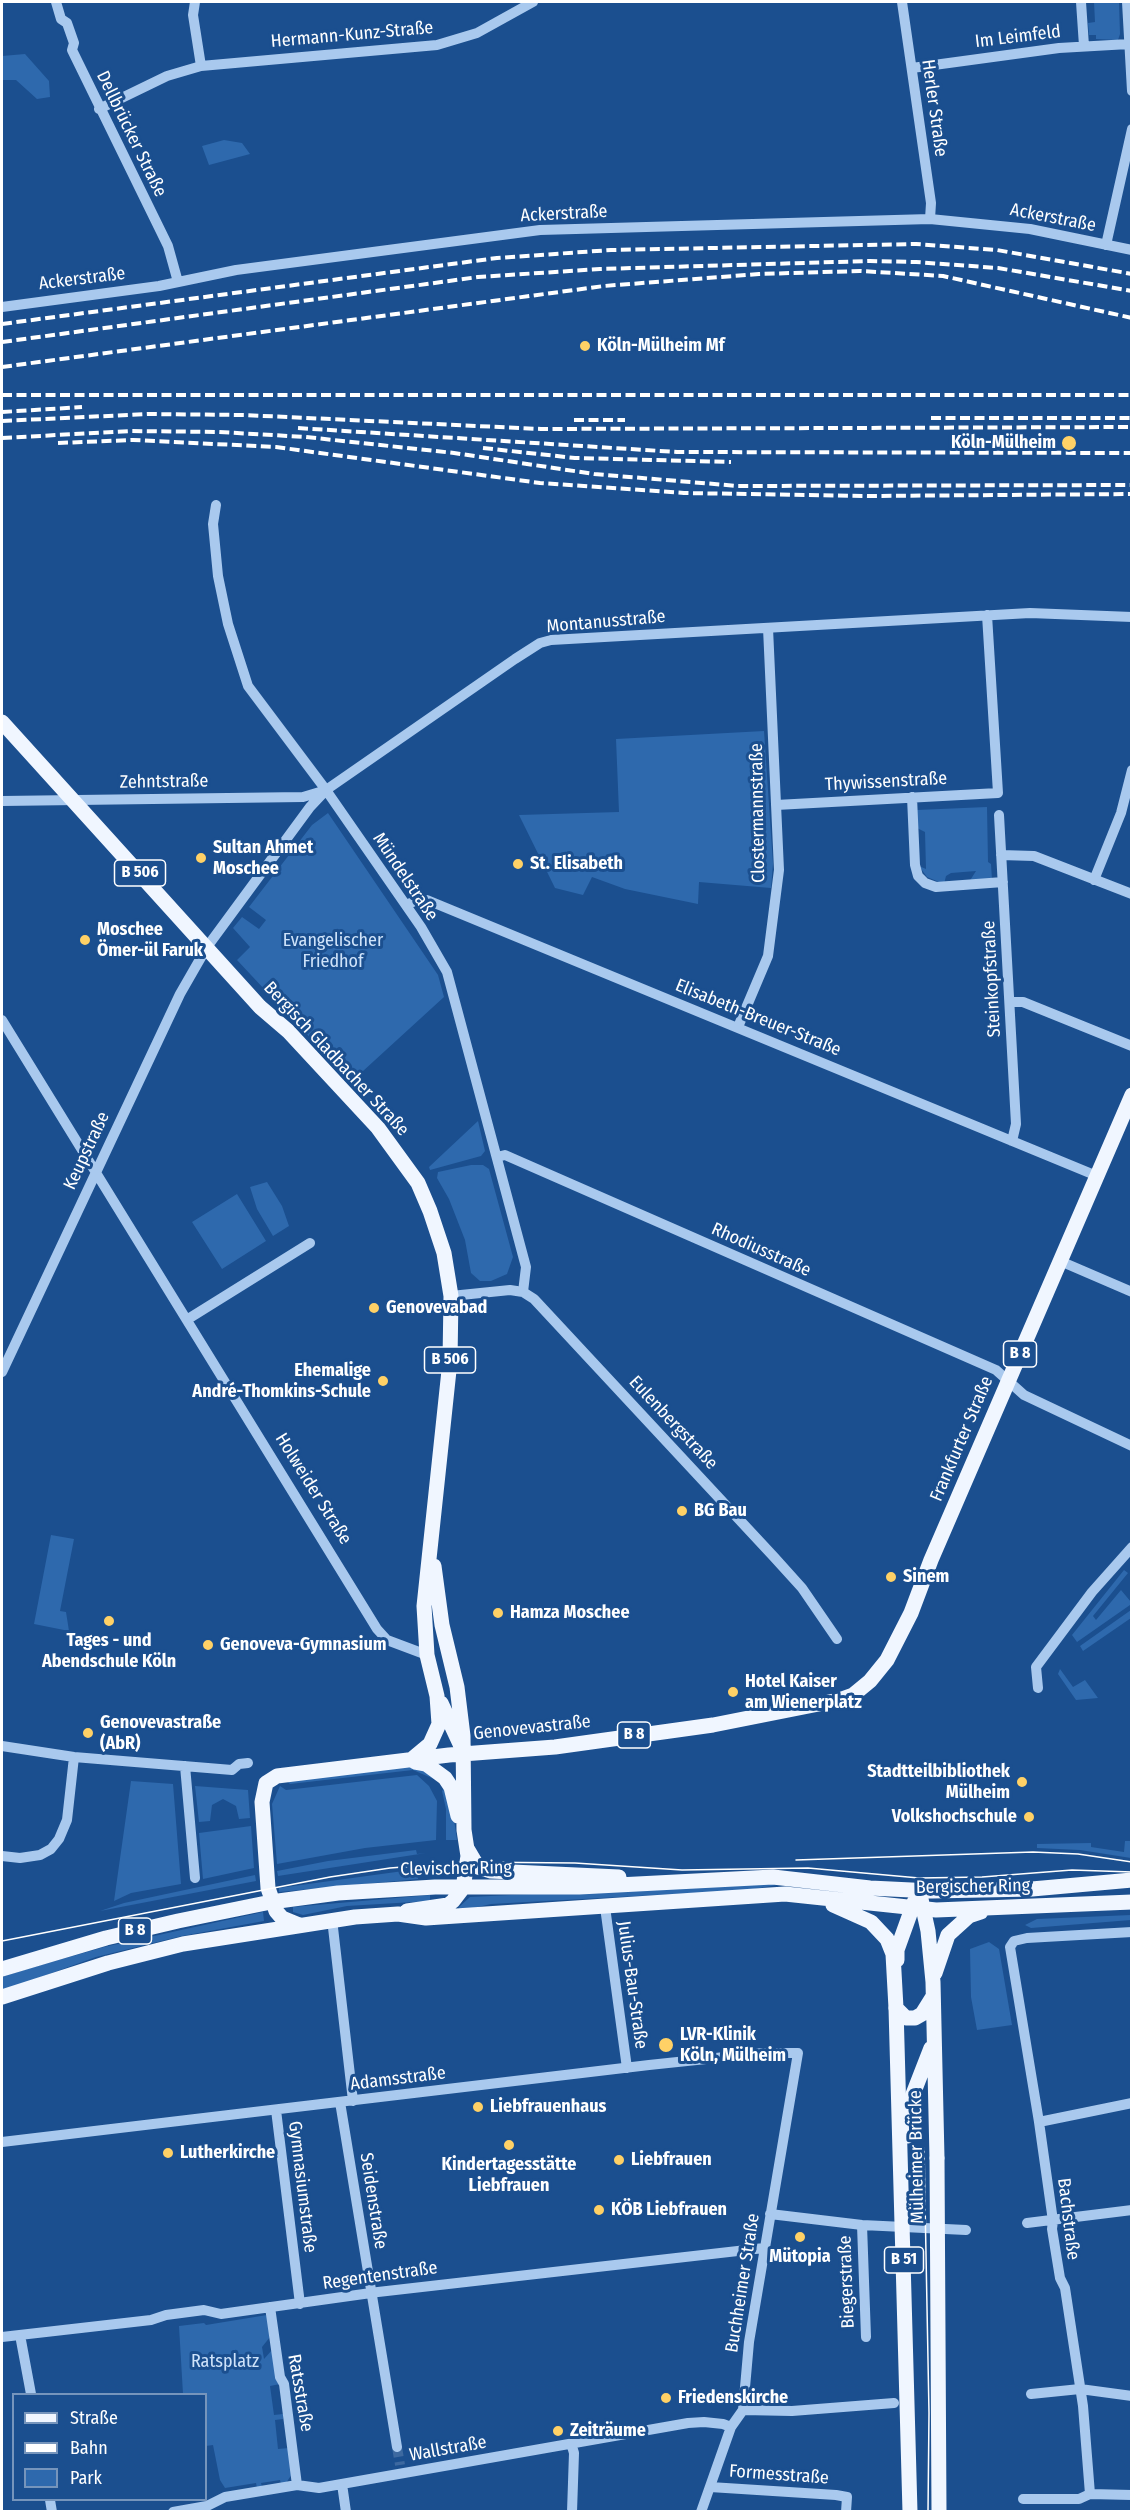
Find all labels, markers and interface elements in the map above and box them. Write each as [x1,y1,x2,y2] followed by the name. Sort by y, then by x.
[270,17,434,53] street label: Hermann-Kunz-Straße
[974,21,1062,53] street label: Im Leimfeld
[916,58,952,158] street label: Herler Straße
[91,68,171,200] street label: Dellbrücker Straße
[1008,199,1098,237] street label: Ackerstraße
[520,201,608,227] street label: Ackerstraße
[38,263,126,295] street label: Ackerstraße
[597,335,725,357] place label: Köln-Mülheim Mf
[578,339,592,353] marker: Köln-Mülheim Mf
[951,432,1056,454] place label: Köln-Mülheim
[1060,434,1078,452] marker: Köln-Mülheim
[546,606,666,638] street label: Montanusstraße
[746,743,770,883] street label: Clostermannstraße
[824,768,948,796] street label: Thywissenstraße
[120,770,208,794] street label: Zehntstraße
[368,829,442,925] street label: Mündelstraße
[213,837,313,880] place label: Sultan Ahmet Moschee
[194,851,208,865] marker: Sultan Ahmet Moschee
[530,853,623,875] place label: St. Elisabeth
[511,857,525,871] marker: St. Elisabeth
[114,860,166,886] road number: B 506
[97,919,203,962] place label: Moschee Ömer-ül Faruk
[978,920,1006,1038] street label: Steinkopfstraße
[283,930,383,972] park label: Evangelischer Friedhof
[78,933,92,947] marker: Moschee Ömer-ül Faruk
[672,975,844,1061] street label: Elisabeth-Breuer-Straße
[259,977,413,1141] street label: Bergisch Gladbacher Straße
[60,1108,114,1194] street label: Keupstraße
[708,1218,814,1282] street label: Rhodiusstraße
[386,1297,487,1319] place label: Genovevabad
[367,1301,381,1315] marker: Genovevabad
[1004,1341,1036,1367] road number: B 8
[424,1347,476,1373] road number: B 506
[192,1360,371,1402] place label: Ehemalige André-Thomkins-Schule
[624,1372,722,1474] street label: Eulenbergstraße
[926,1373,998,1505] street label: Frankfurter Straße
[376,1374,390,1388] marker: Ehemalige André-Thomkins-Schule
[270,1429,356,1549] street label: Holweider Straße
[694,1500,747,1522] place label: BG Bau
[675,1504,689,1518] marker: BG Bau
[903,1566,949,1588] place label: Sinem
[884,1570,898,1584] marker: Sinem
[510,1602,630,1624] place label: Hamza Moschee
[491,1606,505,1620] marker: Hamza Moschee
[102,1614,116,1628] marker: Tages - und Abendschule Köln
[42,1630,176,1672] place label: Tages - und Abendschule Köln
[220,1634,386,1656] place label: Genoveva-Gymnasium
[201,1638,215,1652] marker: Genoveva-Gymnasium
[745,1671,862,1714] place label: Hotel Kaiser am Wienerplatz
[726,1685,740,1699] marker: Hotel Kaiser am Wienerplatz
[472,1711,592,1745] street label: Genovevastraße
[100,1712,221,1754] place label: Genovevastraße (AbR)
[618,1722,650,1748] road number: B 8
[81,1726,95,1740] marker: Genovevastraße (AbR)
[867,1761,1010,1804] place label: Stadtteilbibliothek Mülheim
[1015,1775,1029,1789] marker: Stadtteilbibliothek Mülheim
[892,1806,1017,1828] place label: Volkshochschule
[1022,1810,1036,1824] marker: Volkshochschule
[400,1857,512,1881] street label: Clevischer Ring
[916,1875,1030,1899] street label: Bergischer Ring
[118,1918,152,1944] road number: B 8
[612,1920,652,2050] street label: Julius-Bau-Straße
[680,2024,786,2066] place label: LVR-Klinik Köln, Mülheim
[657,2036,675,2054] marker: LVR-Klinik Köln, Mülheim
[349,2062,447,2096] street label: Adamsstraße
[905,2090,929,2224] street label: Mülheimer Brücke
[490,2096,606,2118] place label: Liebfrauenhaus
[471,2100,485,2114] marker: Liebfrauenhaus
[283,2120,321,2254] street label: Gymnasiumstraße
[502,2138,516,2152] marker: Kindertagesstätte Liebfrauen
[180,2142,275,2164] place label: Lutherkirche
[161,2146,175,2160] marker: Lutherkirche
[631,2149,712,2171] place label: Liebfrauen
[355,2151,391,2251] street label: Seidenstraße
[612,2153,626,2167] marker: Liebfrauen
[442,2154,576,2196] place label: Kindertagesstätte Liebfrauen
[1052,2177,1084,2261] street label: Bachstraße
[611,2199,727,2221] place label: KÖB Liebfrauen
[592,2203,606,2217] marker: KÖB Liebfrauen
[721,2212,765,2354] street label: Buchheimer Straße
[793,2230,807,2244] marker: Mütopia
[835,2235,859,2329] street label: Biegerstraße
[769,2246,831,2268] place label: Mütopia
[884,2247,924,2273] road number: B 51
[321,2257,439,2295] street label: Regentenstraße
[191,2351,259,2373] park label: Ratsplatz
[283,2352,317,2434] street label: Ratsstraße
[678,2387,788,2409] place label: Friedenskirche
[659,2391,673,2405] marker: Friedenskirche
[12,2393,207,2501] legend
[70,2407,118,2429] text: Straße
[570,2420,646,2442] place label: Zeiträume
[551,2424,565,2438] marker: Zeiträume
[408,2432,488,2466] street label: Wallstraße
[70,2437,108,2459] text: Bahn
[728,2461,830,2489] street label: Formesstraße
[70,2467,102,2489] text: Park

